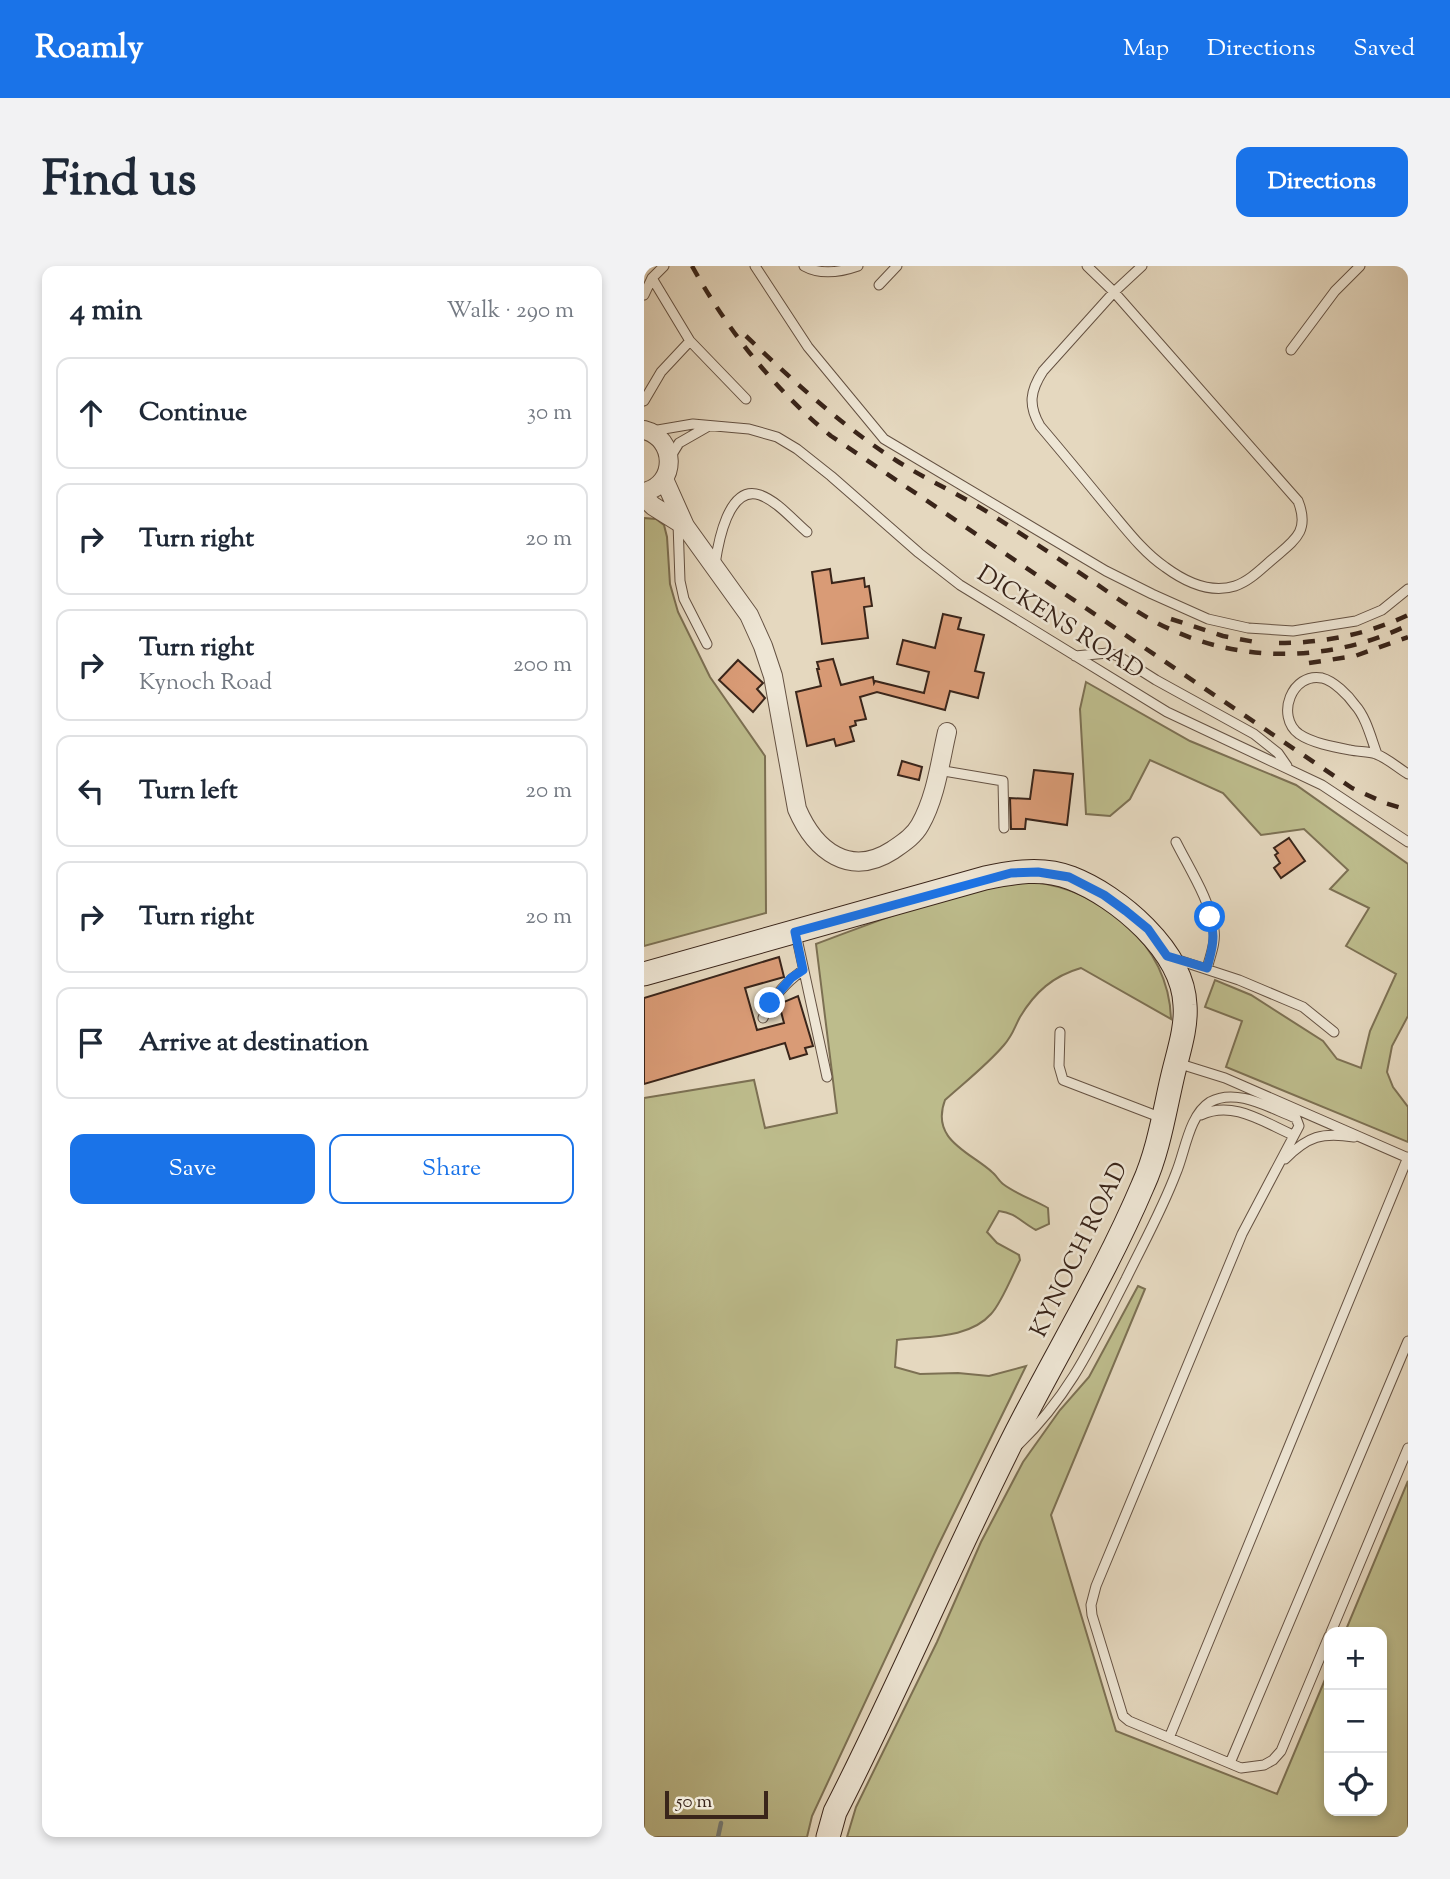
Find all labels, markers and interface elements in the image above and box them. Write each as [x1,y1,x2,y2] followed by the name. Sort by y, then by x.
[35,25,144,73] text: Roamly
[1123,32,1169,66] text: Map
[1207,32,1315,66] text: Directions
[1353,32,1415,66] text: Saved
[42,147,196,217] text: Find us
[1236,147,1408,217] button: Directions
[70,290,143,333] text: 4 min
[446,295,574,328] text: Walk · 290 m
[72,394,110,432] icon: ahead
[139,395,247,432] text: Continue
[527,397,572,430] text: 30 m
[72,520,110,558] icon: right
[139,521,254,558] text: Turn right
[525,523,572,556] text: 20 m
[970,558,1150,688] street label: DICKENS ROAD
[139,630,254,667] text: Turn right
[72,646,110,684] icon: right
[513,649,572,682] text: 200 m
[139,667,272,700] text: Kynoch Road
[72,772,110,810] icon: left
[139,773,238,810] text: Turn left
[525,775,572,808] text: 20 m
[72,898,110,936] icon: right
[139,899,254,936] text: Turn right
[525,901,572,934] text: 20 m
[1194,901,1225,932] route start
[754,987,785,1018] route end
[72,1024,110,1062] icon: arrive
[139,1025,369,1062] text: Arrive at destination
[70,1134,315,1204] button: Save
[329,1134,574,1204] button: Share
[1023,1157,1137,1343] street label: KYNOCH ROAD
[1324,1627,1387,1816] map controls
[1324,1627,1387,1690] button: +
[1324,1690,1387,1753] button: −
[1324,1753,1387,1816] button: locate
[665,1788,768,1820] scale bar
[676,1789,712,1816] text: 50 m

